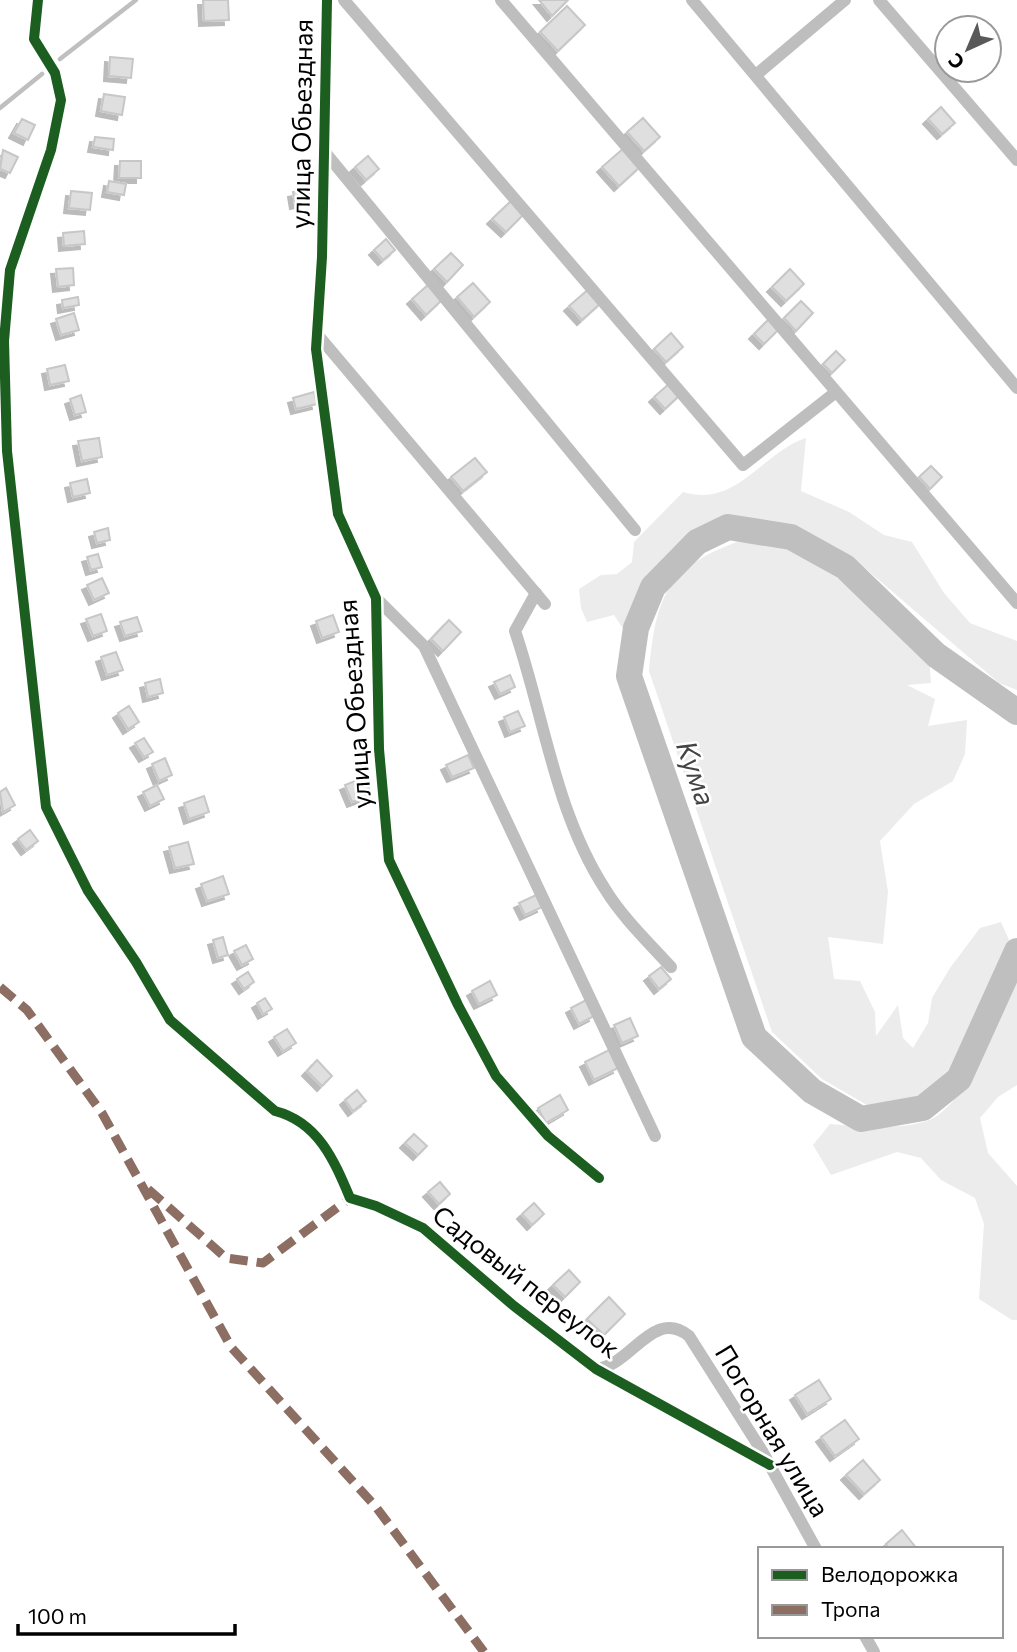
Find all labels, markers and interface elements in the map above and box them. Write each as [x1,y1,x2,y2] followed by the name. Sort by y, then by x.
[933,14,1003,84] north arrow
[283,19,318,229] street label: улица Обьездная
[943,49,969,74] text: С
[331,598,376,810] street label: улица Обьездная
[670,736,724,810] water label: Кума
[427,1198,627,1363] street label: Садовый переулок
[710,1339,837,1522] street label: Погорная улица
[758,1547,1003,1638] legend
[821,1561,958,1586] text: Велодорожка
[18,1592,234,1636] scale bar
[821,1596,880,1621] text: Тропа
[28,1603,87,1628] text: 100 m

